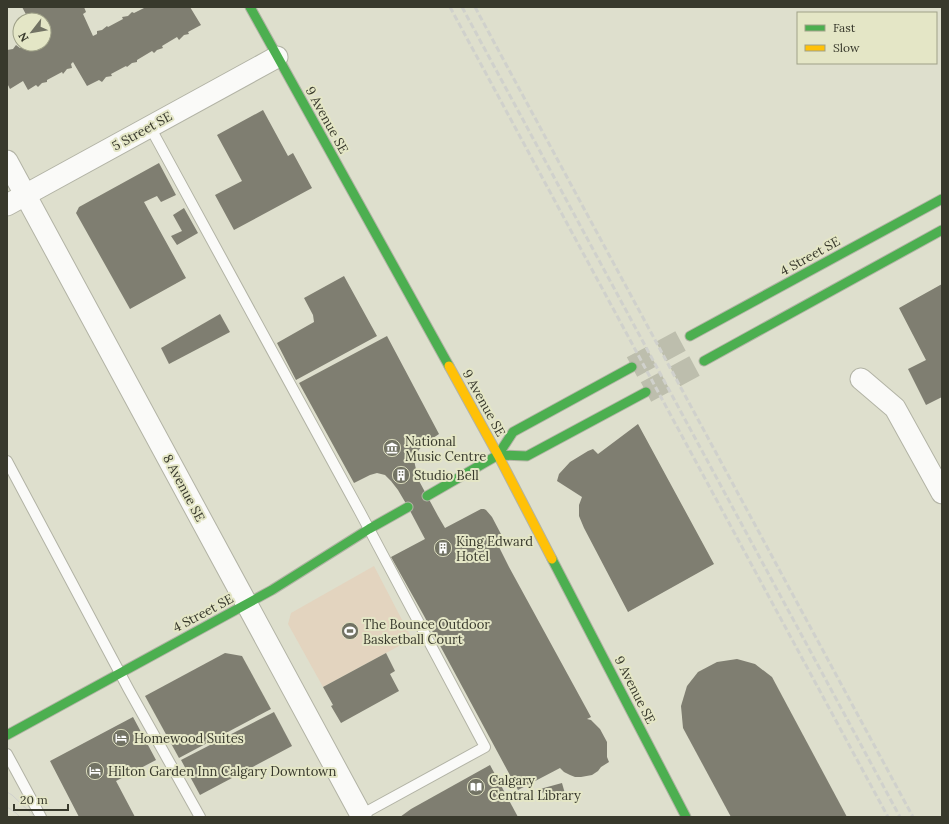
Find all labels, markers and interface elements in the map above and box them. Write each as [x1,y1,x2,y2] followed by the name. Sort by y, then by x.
[12,12,52,52] north arrow
[797,12,937,64] legend
[833,20,856,35] text: Fast
[15,29,32,44] text: N
[833,40,860,55] text: Slow
[302,84,352,156] street label: 9 Avenue SE
[109,108,175,154] street label: 5 Street SE
[777,233,843,279] street label: 4 Street SE
[459,367,509,439] street label: 9 Avenue SE
[405,433,486,465] place label: National Music Centre
[382,438,402,458] museum icon: National Music Centre
[159,451,209,525] street label: 8 Avenue SE
[391,465,411,485] building icon: Studio Bell
[414,467,479,484] place label: Studio Bell
[456,533,533,565] place label: King Edward Hotel
[433,538,453,558] building icon: King Edward Hotel
[170,590,236,636] street label: 4 Street SE
[363,616,490,648] place label: The Bounce Outdoor Basketball Court
[340,621,360,641] sports icon: The Bounce Outdoor Basketball Court
[611,653,659,727] street label: 9 Avenue SE
[111,728,131,748] hotel icon: Homewood Suites
[134,730,244,747] place label: Homewood Suites
[85,761,105,781] hotel icon: Hilton Garden Inn Calgary Downtown
[108,763,337,780] place label: Hilton Garden Inn Calgary Downtown
[489,772,581,804] place label: Calgary Central Library
[466,777,486,797] library icon: Calgary Central Library
[14,786,68,812] scale bar
[20,792,48,807] text: 20 m

